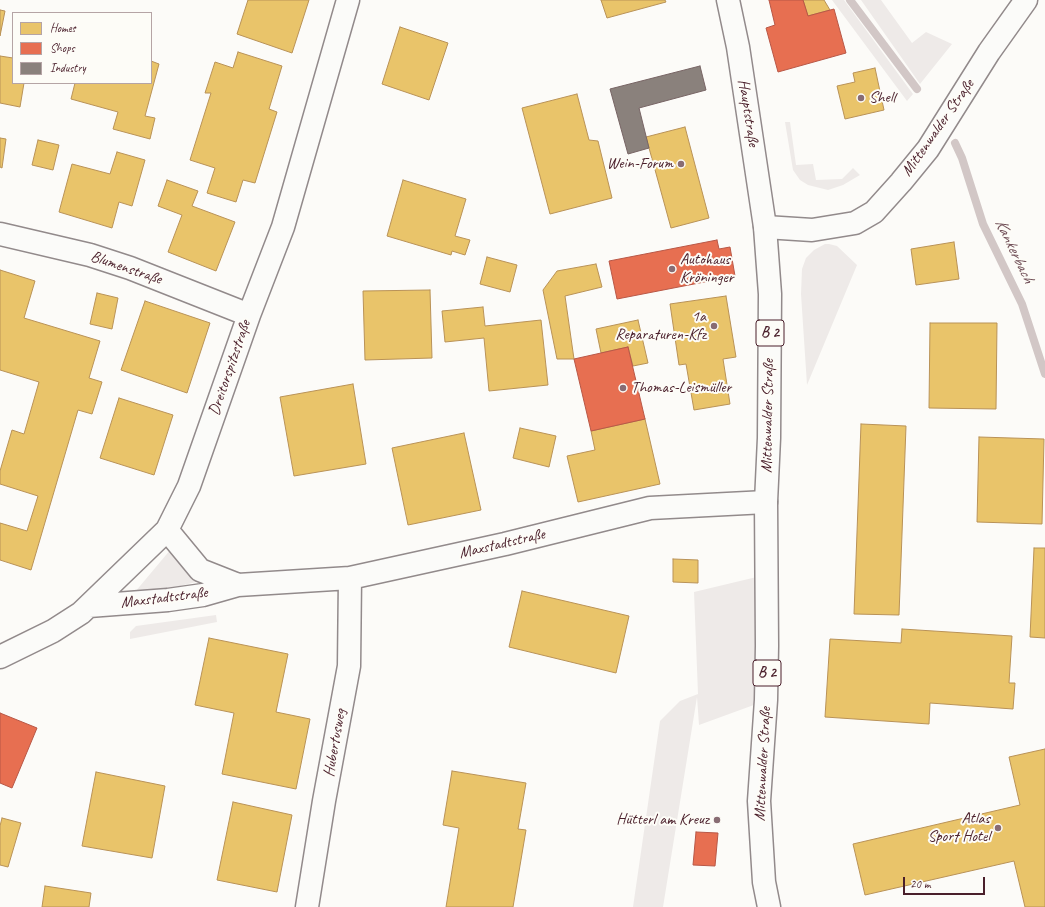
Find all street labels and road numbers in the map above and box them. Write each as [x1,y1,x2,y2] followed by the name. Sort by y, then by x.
[897,76,979,180] street label: Mittenwalder Straße
[733,78,763,148] street label: Hauptstraße
[88,247,164,289] street label: Blumenstraße
[205,318,255,418] street label: Dreitorspitzstraße
[756,320,784,346] road number: B 2
[757,359,779,473] street label: Mittenwalder Straße
[457,525,547,563] street label: Maxstadtstraße
[119,583,209,613] street label: Maxstadtstraße
[753,660,781,686] road number: B 2
[750,707,776,821] street label: Mittenwalder Straße
[320,708,350,778] street label: Hubertusweg

